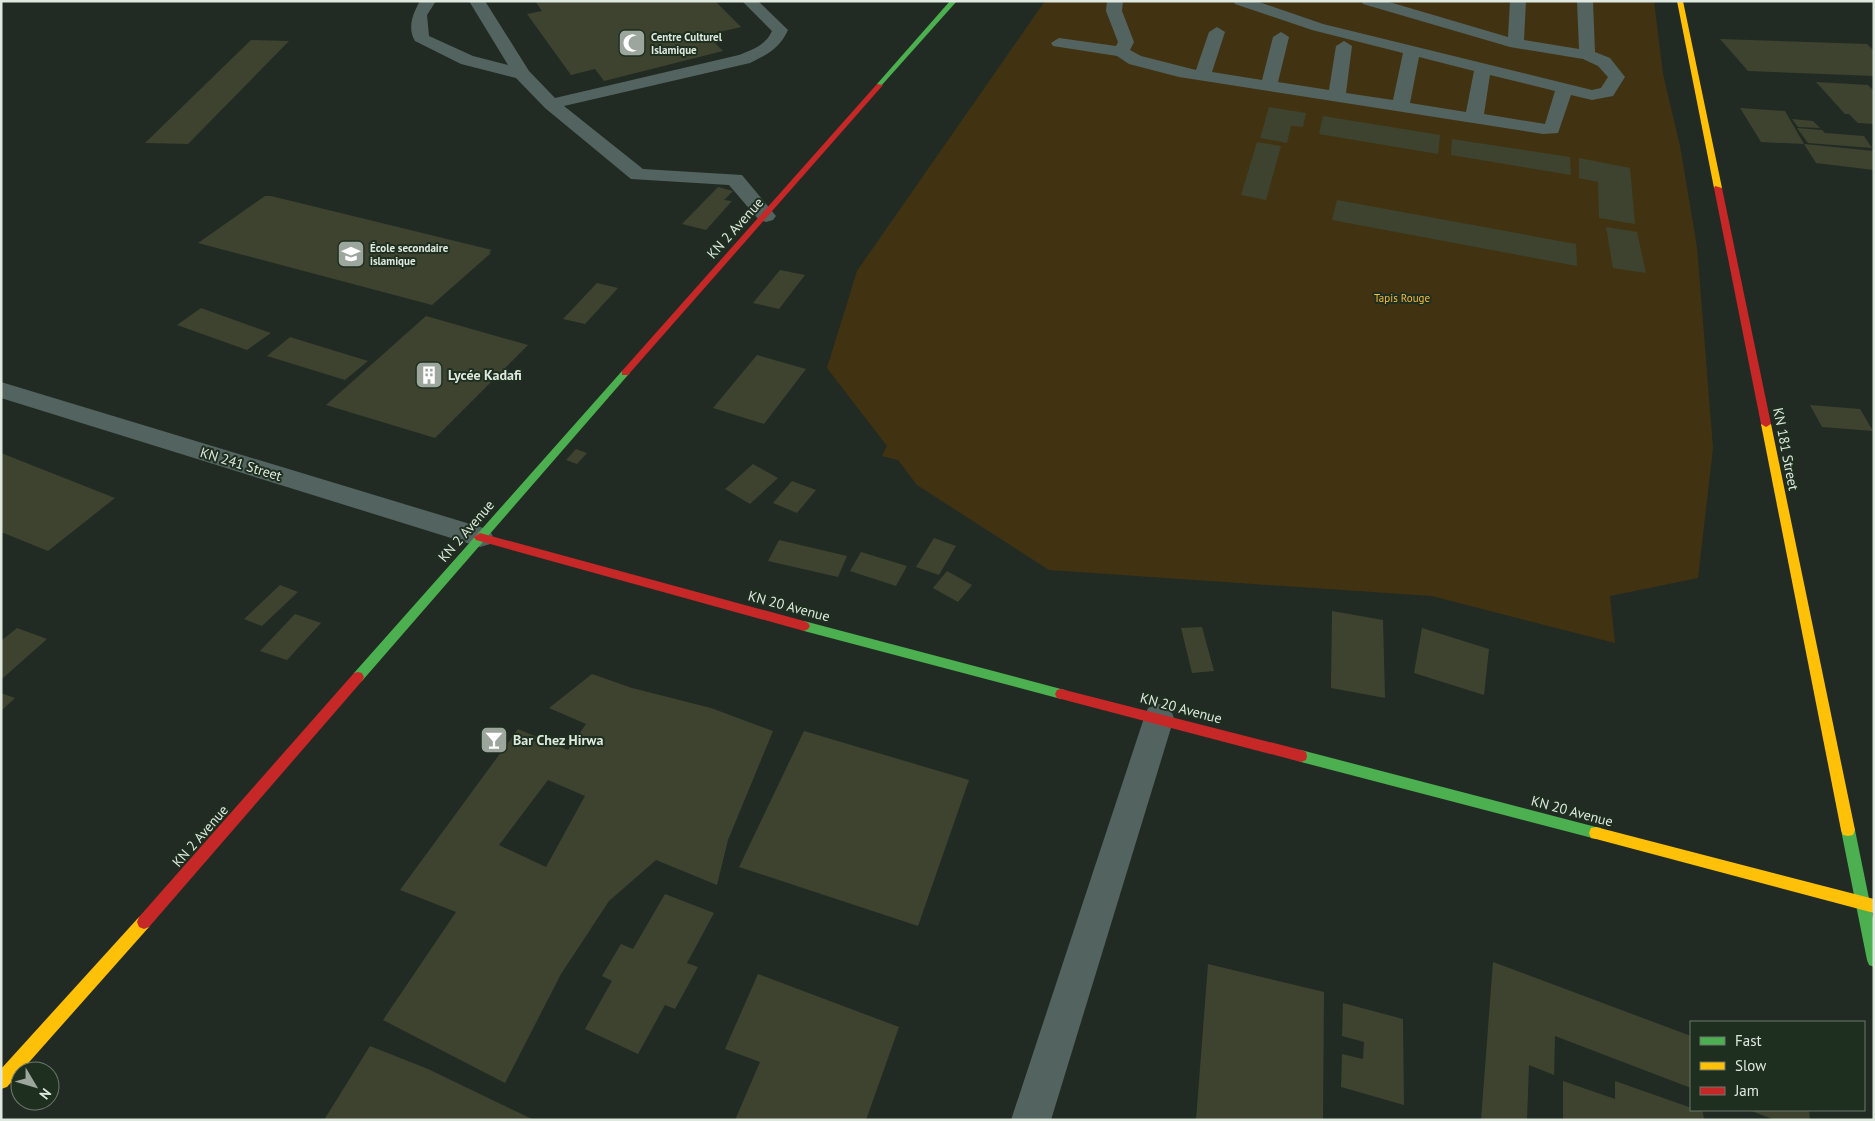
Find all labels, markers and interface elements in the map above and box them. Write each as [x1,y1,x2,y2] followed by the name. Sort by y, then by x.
[617,28,647,58] mosque icon: Centre Culturel Islamique
[651,30,723,57] place label: Centre Culturel Islamique
[703,194,767,262] street label: KN 2 Avenue
[336,239,366,269] school or university icon: École secondaire islamique
[370,241,449,268] place label: École secondaire islamique
[1374,291,1431,305] park label: Tapis Rouge
[414,360,444,390] building icon: Lycée Kadafi
[448,366,522,384] place label: Lycée Kadafi
[1769,406,1803,492] street label: KN 181 Street
[198,443,284,485] street label: KN 241 Street
[434,496,498,566] street label: KN 2 Avenue
[746,586,832,626] street label: KN 20 Avenue
[1138,688,1224,728] street label: KN 20 Avenue
[479,725,509,755] bar icon: Bar Chez Hirwa
[513,731,603,749] place label: Bar Chez Hirwa
[1529,791,1615,831] street label: KN 20 Avenue
[168,801,232,871] street label: KN 2 Avenue
[1690,1021,1865,1111] legend
[1735,1031,1762,1050] text: Fast
[1735,1056,1766,1075] text: Slow
[10,1061,60,1111] north arrow
[1734,1081,1759,1100] text: Jam
[35,1085,55,1103] text: N

